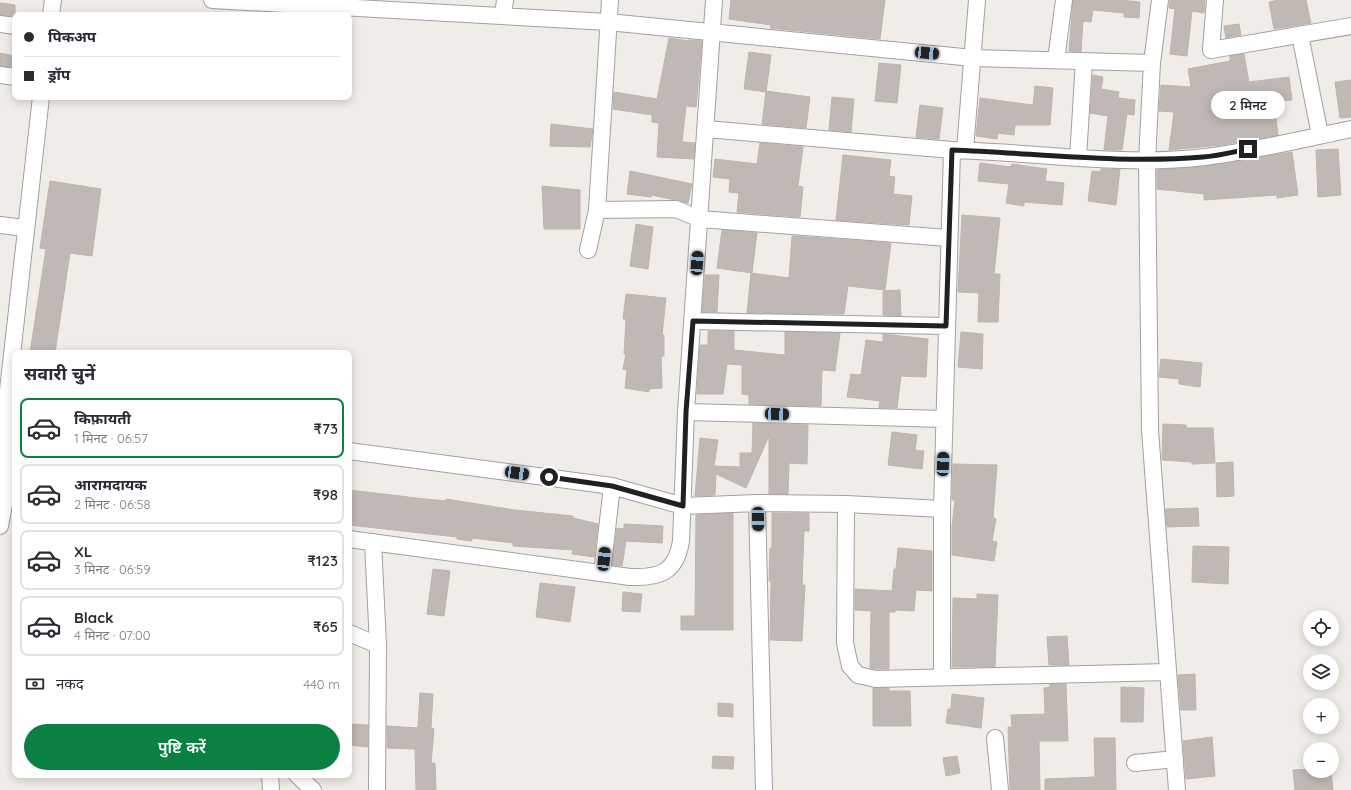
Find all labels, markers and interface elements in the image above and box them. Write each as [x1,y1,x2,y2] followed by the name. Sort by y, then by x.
[48,27,96,46] text: पिकअप
[915,46,939,60] car
[48,65,70,84] text: ड्रॉप
[1211,91,1285,119] callout: 2 मिनट
[1229,97,1267,113] text: 2 मिनट
[1239,140,1257,158] route end
[690,251,704,275] car
[24,362,95,385] text: सवारी चुनें
[765,408,789,420] car
[74,409,131,428] text: किफ़ायती
[26,410,62,446] icon: car
[314,419,338,438] text: ₹73
[74,430,148,446] text: 1 मिनट · 06:57
[937,452,949,476] car
[504,465,530,481] car
[540,468,558,486] route start
[74,475,147,494] text: आरामदायक
[26,476,62,512] icon: car
[313,485,338,504] text: ₹98
[74,496,151,512] text: 2 मिनट · 06:58
[752,507,764,531] car
[26,542,62,578] icon: car
[74,542,92,561] text: XL
[597,546,611,572] car
[307,551,338,570] text: ₹123
[74,561,150,577] text: 3 मिनट · 06:59
[26,608,62,644] icon: car
[74,608,114,627] text: Black
[1303,610,1339,778] map controls
[1303,610,1339,646] button: locate
[313,617,338,636] text: ₹65
[74,627,151,643] text: 4 मिनट · 07:00
[1303,654,1339,690] button: layers
[24,673,46,695] icon: cash
[56,674,84,693] text: नकद
[303,676,340,692] text: 440 m
[1303,698,1339,734] button: +
[24,724,340,770] button: पुष्टि करें
[1303,742,1339,778] button: −

